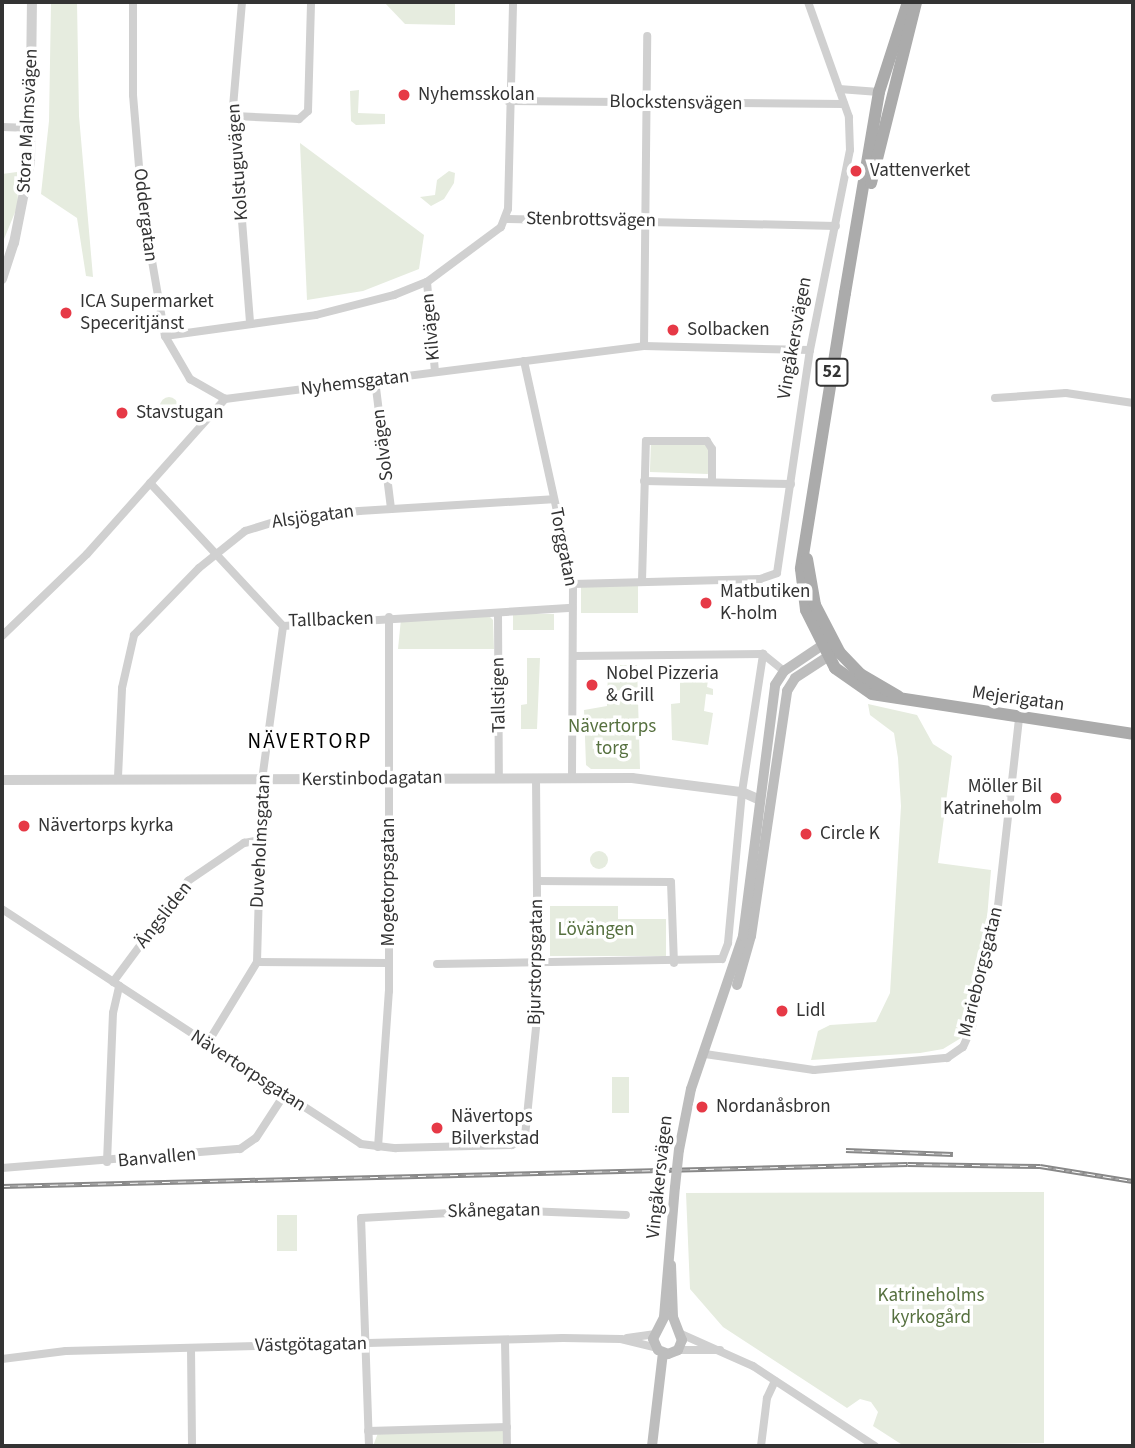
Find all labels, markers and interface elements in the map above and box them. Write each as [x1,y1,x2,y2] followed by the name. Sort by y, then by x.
[13,48,43,194] street label: Stora Malmsvägen
[418,84,535,106] place label: Nyhemsskolan
[396,87,412,103] marker: Nyhemsskolan
[609,90,743,116] street label: Blockstensvägen
[223,103,253,221] street label: Kolstuguvägen
[870,160,970,182] place label: Vattenverket
[848,163,864,179] marker: Vattenverket
[128,167,162,263] street label: Oddergatan
[526,207,656,233] street label: Stenbrottsvägen
[773,275,817,401] street label: Vingåkersvägen
[80,291,214,335] place label: ICA Supermarket Speceritjänst
[417,292,445,362] street label: Kilvägen
[58,305,74,321] marker: ICA Supermarket Speceritjänst
[687,319,770,341] place label: Solbacken
[665,322,681,338] marker: Solbacken
[814,358,850,386] road number: 52
[299,365,411,401] street label: Nyhemsgatan
[136,402,224,424] place label: Stavstugan
[114,405,130,421] marker: Stavstugan
[367,408,399,482] street label: Solvägen
[270,500,356,534] street label: Alsjögatan
[544,506,582,588] street label: Torggatan
[720,581,810,625] place label: Matbutiken K-holm
[698,595,714,611] marker: Matbutiken K-holm
[288,607,374,633] street label: Tallbacken
[487,657,511,733] street label: Tallstigen
[606,663,719,707] place label: Nobel Pizzeria & Grill
[584,677,600,693] marker: Nobel Pizzeria & Grill
[970,681,1066,717] street label: Mejerigatan
[568,716,656,760] park label: Nävertorps torg
[249,728,371,754] district label: NÄVERTORP
[301,766,443,792] street label: Kerstinbodagatan
[246,773,276,909] street label: Duveholmsgatan
[943,776,1042,820] place label: Möller Bil Katrineholm
[1048,790,1064,806] marker: Möller Bil Katrineholm
[38,815,174,837] place label: Nävertorps kyrka
[16,818,32,834] marker: Nävertorps kyrka
[378,818,400,946] street label: Mogetorpsgatan
[820,823,880,845] place label: Circle K
[798,826,814,842] marker: Circle K
[131,877,197,953] street label: Ängsliden
[523,899,549,1025] street label: Bjurstorpsgatan
[954,905,1008,1039] street label: Marieborgsgatan
[558,919,634,941] park label: Lövängen
[796,1000,825,1022] place label: Lidl
[774,1003,790,1019] marker: Lidl
[186,1025,310,1117] street label: Nävertorpsgatan
[716,1096,831,1118] place label: Nordanåsbron
[694,1099,710,1115] marker: Nordanåsbron
[451,1106,540,1150] place label: Nävertops Bilverkstad
[642,1114,678,1240] street label: Vingåkersvägen
[429,1120,445,1136] marker: Nävertops Bilverkstad
[117,1143,197,1173] street label: Banvallen
[447,1199,541,1223] street label: Skånegatan
[877,1285,985,1329] park label: Katrineholms kyrkogård
[255,1333,367,1357] street label: Västgötagatan

